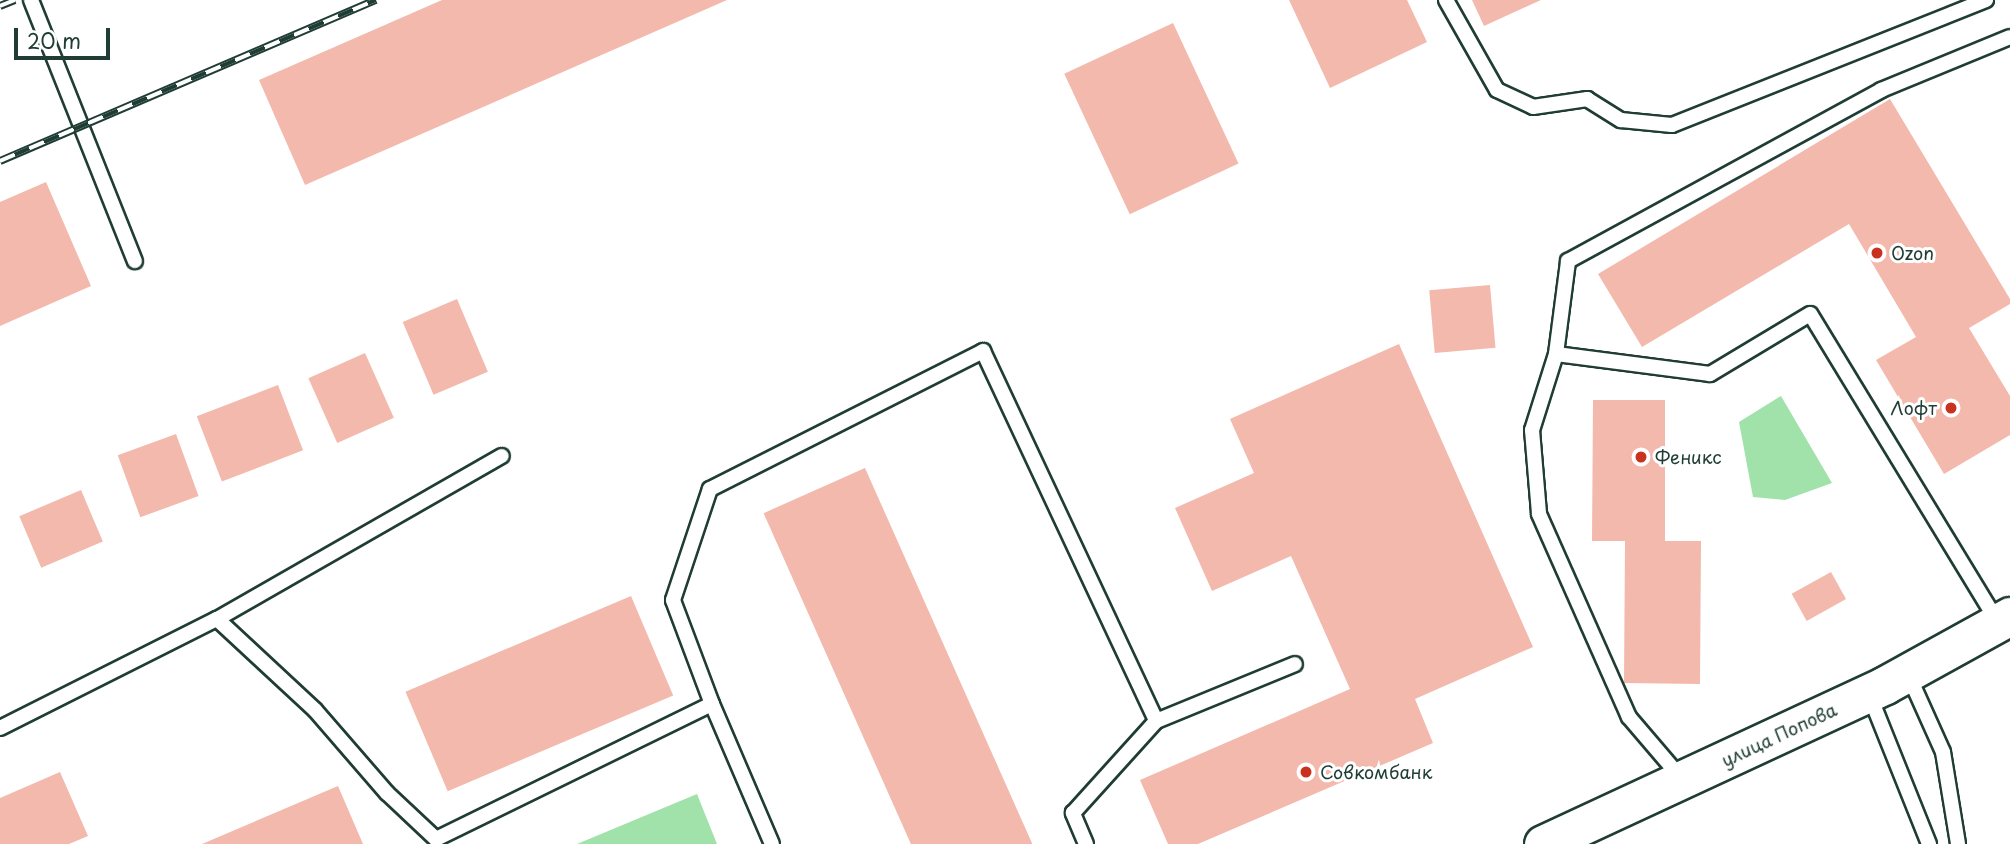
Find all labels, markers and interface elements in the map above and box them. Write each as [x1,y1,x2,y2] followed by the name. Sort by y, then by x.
[18,14,114,58] scale bar
[27,24,81,56] text: 20 m
[1891,242,1934,264] place label: Ozon
[1869,245,1885,261] marker: Ozon
[1891,397,1937,419] place label: Лофт
[1943,400,1959,416] marker: Лофт
[1655,446,1722,468] place label: Феникс
[1633,449,1649,465] marker: Феникс
[1717,699,1841,771] street label: улица Попова
[1320,761,1432,783] place label: Совкомбанк
[1298,764,1314,780] marker: Совкомбанк

